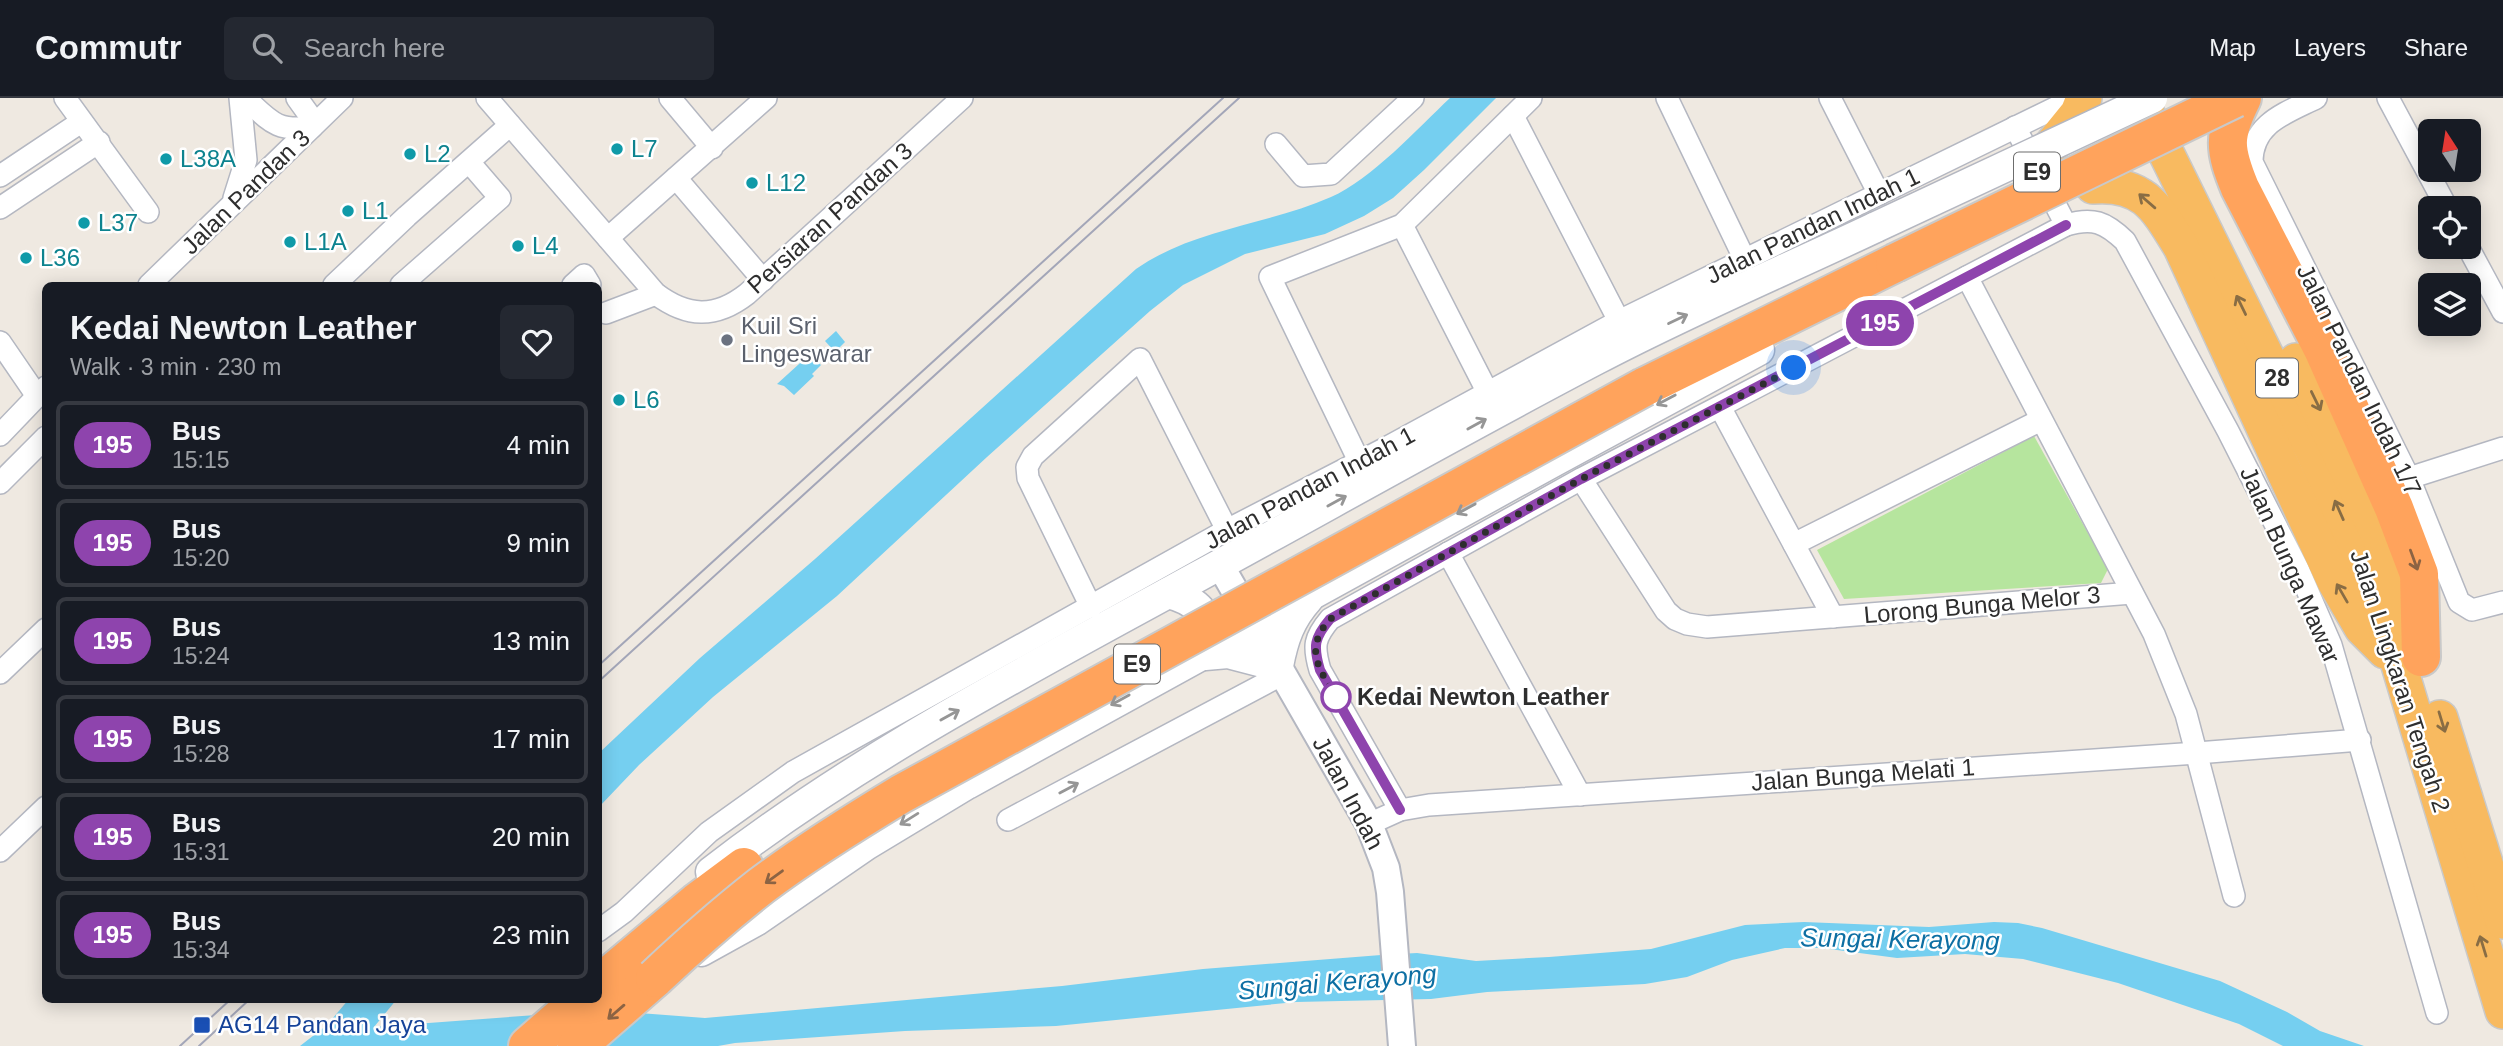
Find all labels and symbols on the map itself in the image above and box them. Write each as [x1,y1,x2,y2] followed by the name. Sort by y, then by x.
[2418,119,2482,182] north arrow
[176,124,315,259] street label: Jalan Pandan 3
[631,135,658,162] place label: L7
[742,137,918,299] street label: Persiaran Pandan 3
[424,140,451,167] place label: L2
[609,141,625,157] marker: L7
[180,145,236,172] place label: L38A
[402,146,418,162] marker: L2
[158,151,174,167] marker: L38A
[2014,152,2060,192] road number: E9
[1702,162,1924,289] street label: Jalan Pandan Indah 1
[766,169,806,196] place label: L12
[744,175,760,191] marker: L12
[2138,193,2156,209] one-way arrow
[362,197,389,224] place label: L1
[340,203,356,219] marker: L1
[98,209,138,236] place label: L37
[76,215,92,231] marker: L37
[304,228,347,255] place label: L1A
[532,232,559,259] place label: L4
[282,234,298,250] marker: L1A
[510,238,526,254] marker: L4
[40,244,80,271] place label: L36
[18,250,34,266] marker: L36
[2292,260,2427,500] street label: Jalan Pandan Indah 1/7
[2234,295,2247,316] one-way arrow
[1840,300,1920,346] line badge: 195
[1667,311,1688,325] one-way arrow
[741,312,872,367] place label: Kuil Sri Lingeswarar
[719,332,735,348] marker: Kuil Sri Lingeswarar
[1776,350,1811,385] your location
[2256,358,2298,398] road number: 28
[633,386,660,413] place label: L6
[2309,390,2323,411] one-way arrow
[611,392,627,408] marker: L6
[1656,394,1676,408] one-way arrow
[1466,417,1486,431] one-way arrow
[1200,421,1419,554] street label: Jalan Pandan Indah 1
[2235,462,2346,667] street label: Jalan Bunga Mawar
[1326,493,1347,507] one-way arrow
[2332,500,2345,521] one-way arrow
[1456,503,1477,517] one-way arrow
[2345,546,2456,816] street label: Jalan Lingkaran Tengah 2
[2408,549,2421,571] one-way arrow
[1862,581,2101,628] street label: Lorong Bunga Melor 3
[2335,584,2349,604] one-way arrow
[1114,644,1160,684] road number: E9
[1321,682,1351,712] marker: Kedai Newton Leather
[1357,683,1609,710] place label: Kedai Newton Leather
[1110,694,1131,707] one-way arrow
[939,708,959,722] one-way arrow
[2436,711,2449,733] one-way arrow
[1307,732,1389,854] street label: Jalan Indah
[1750,753,1976,796] street label: Jalan Bunga Melati 1
[1058,781,1079,795] one-way arrow
[899,812,919,826] one-way arrow
[765,870,784,884] one-way arrow
[1800,922,2001,956] water label: Sungai Kerayong
[2476,935,2489,957] one-way arrow
[1236,958,1438,1006] water label: Sungai Kerayong
[607,1004,625,1020] one-way arrow
[218,1011,427,1038] place label: AG14 Pandan Jaya
[192,1015,212,1035] marker: AG14 Pandan Jaya

